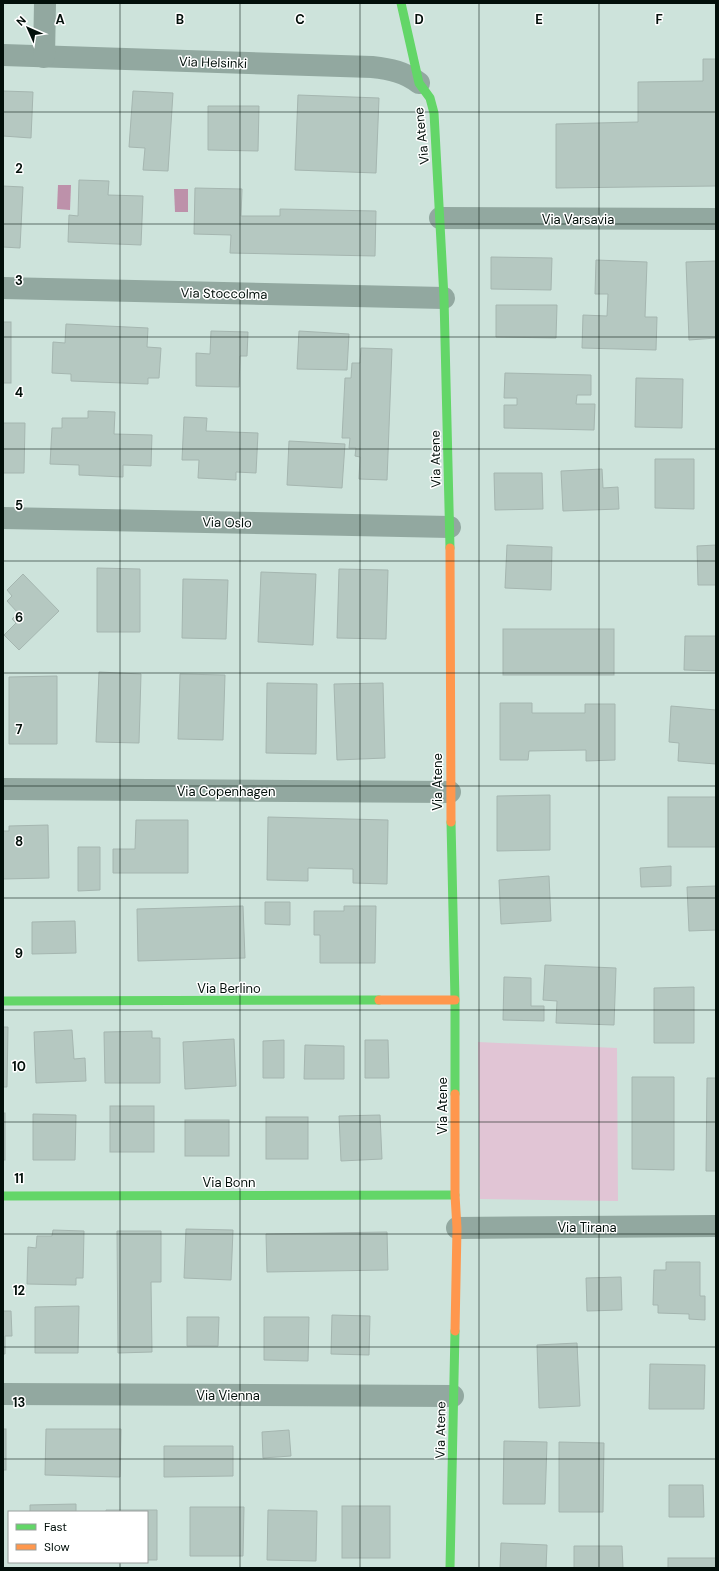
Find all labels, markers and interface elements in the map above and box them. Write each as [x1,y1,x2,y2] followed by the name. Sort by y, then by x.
[8,8,48,48] north arrow
[55,11,65,28] text: A
[176,11,184,28] text: B
[295,11,305,28] text: C
[414,11,424,28] text: D
[535,11,543,28] text: E
[655,11,663,28] text: F
[13,13,29,29] text: N
[179,53,247,72] street label: Via Helsinki
[410,106,433,165] street label: Via Atene
[15,160,23,177] text: 2
[542,211,614,228] street label: Via Varsavia
[15,272,23,289] text: 3
[181,284,267,303] street label: Via Stoccolma
[15,384,23,401] text: 4
[426,430,445,488] street label: Via Atene
[15,497,23,514] text: 5
[202,514,252,531] street label: Via Oslo
[15,609,23,626] text: 6
[16,721,23,738] text: 7
[429,753,446,811] street label: Via Atene
[177,783,275,800] street label: Via Copenhagen
[15,833,23,850] text: 8
[15,945,23,962] text: 9
[197,980,261,997] street label: Via Berlino
[12,1058,26,1075] text: 10
[434,1077,451,1135] street label: Via Atene
[14,1170,24,1187] text: 11
[203,1174,255,1191] street label: Via Bonn
[557,1219,617,1236] street label: Via Tirana
[13,1282,25,1299] text: 12
[196,1387,260,1404] street label: Via Vienna
[13,1394,25,1411] text: 13
[431,1401,450,1459] street label: Via Atene
[8,1511,148,1563] legend
[44,1519,67,1535] text: Fast
[44,1539,70,1555] text: Slow

